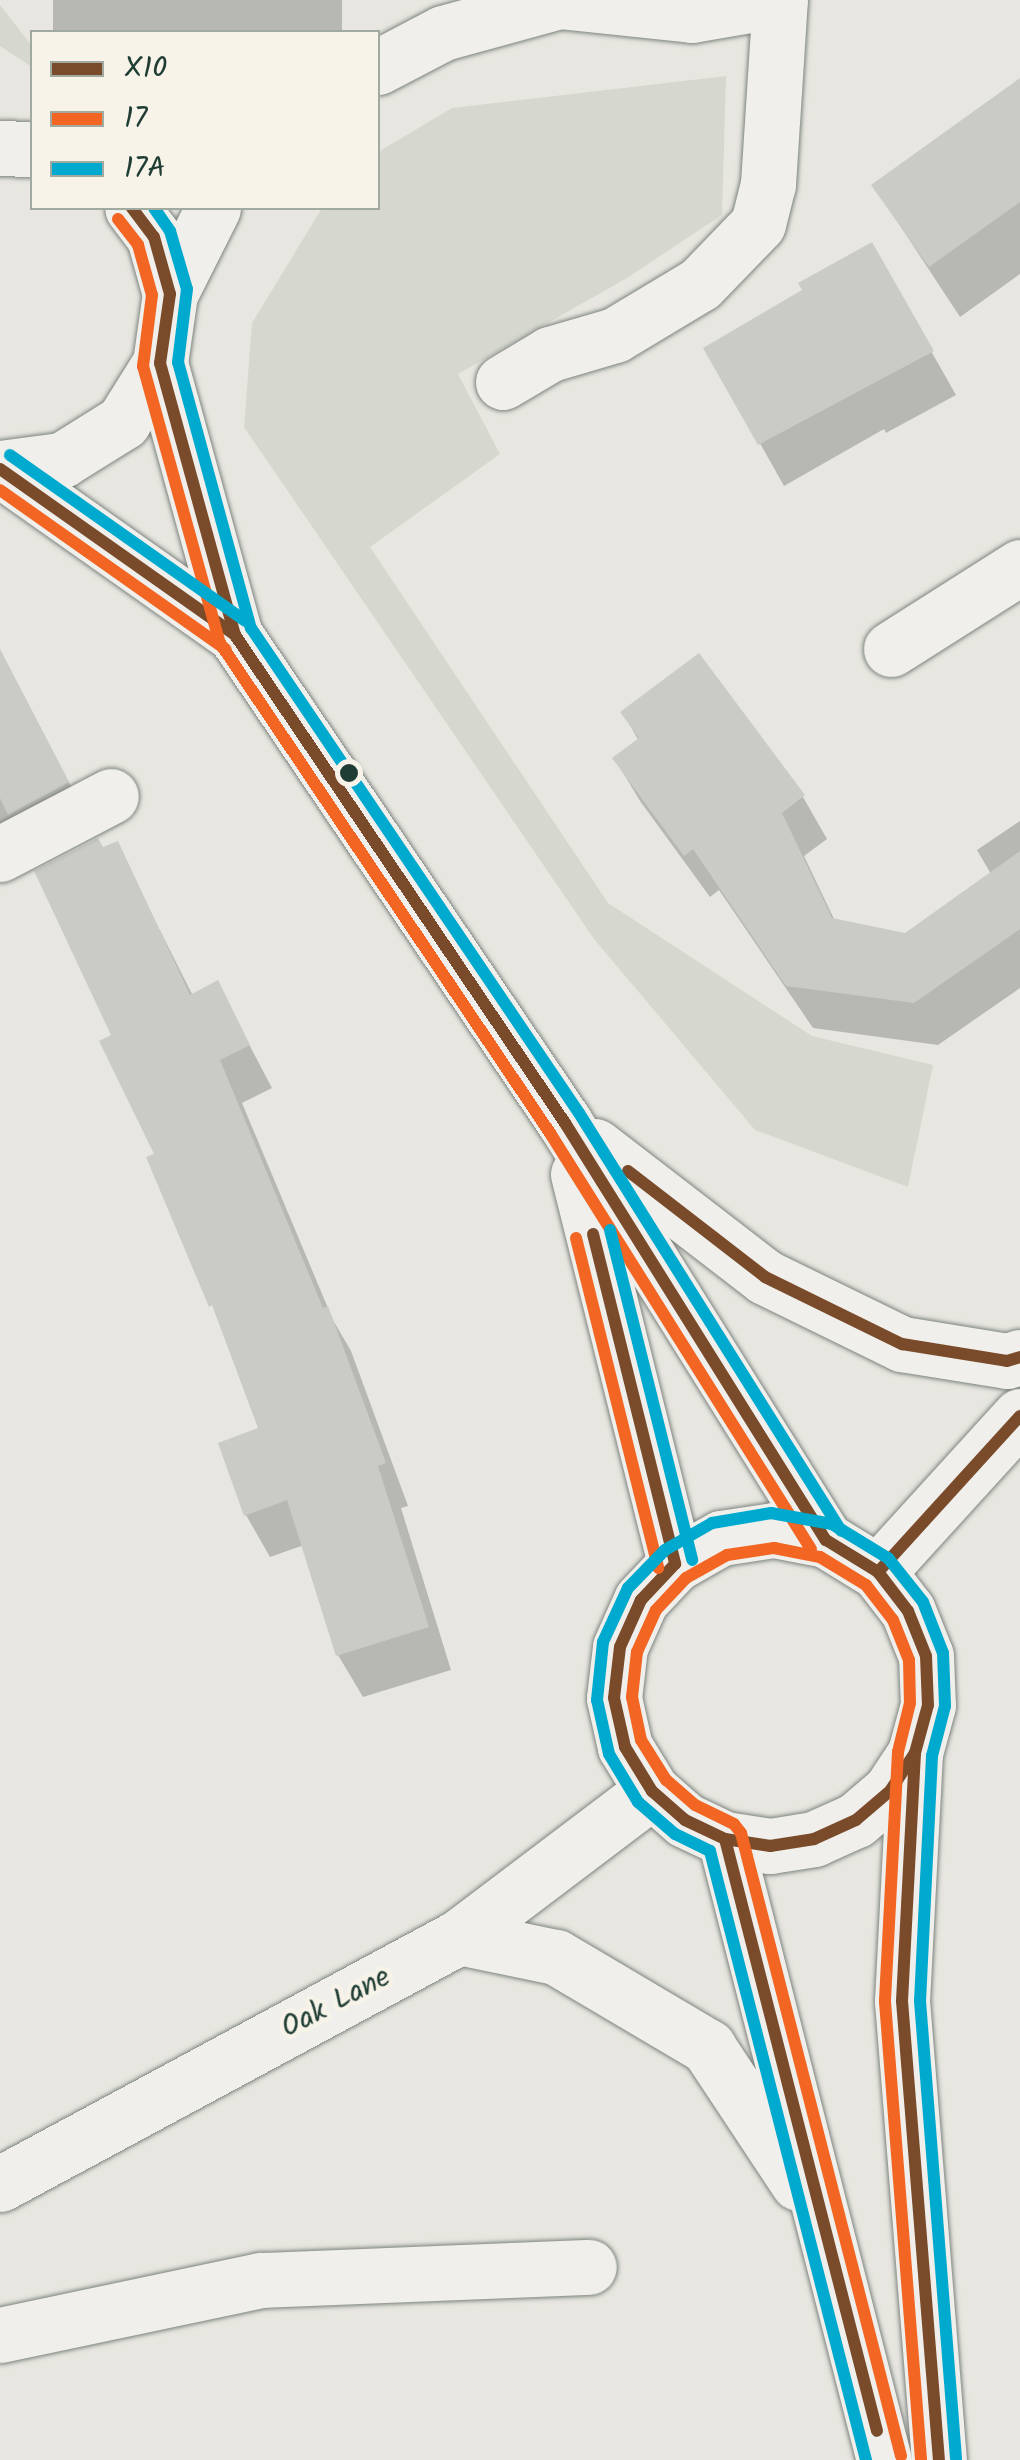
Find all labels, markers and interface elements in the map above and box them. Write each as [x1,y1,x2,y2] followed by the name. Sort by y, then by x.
[30,30,380,210] legend
[124,45,167,93] text: X10
[124,95,147,143] text: 17
[124,145,166,193] text: 17A
[339,763,359,783] unlabelled marker
[275,1959,397,2047] street label: Oak Lane

